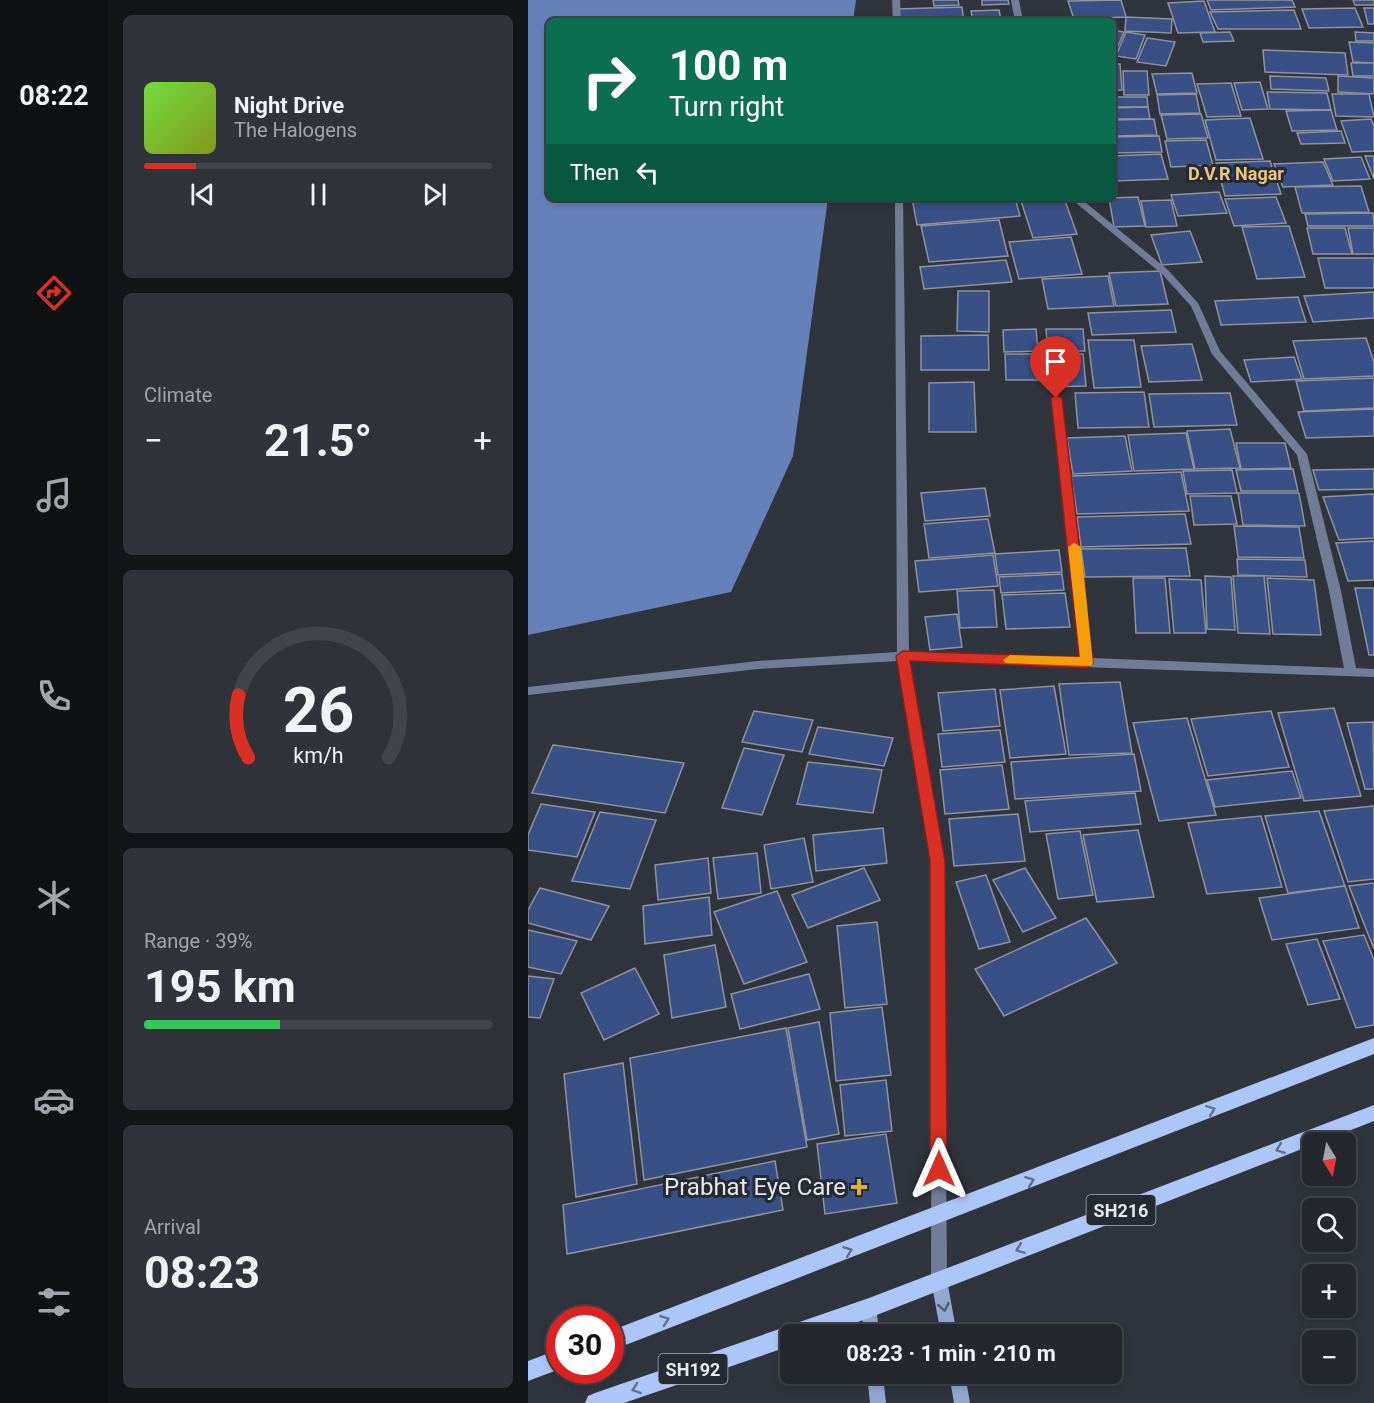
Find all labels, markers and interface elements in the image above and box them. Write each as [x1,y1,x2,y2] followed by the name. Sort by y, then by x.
[669,41,788,90] text: 100 m
[570,42,648,120] icon: right
[19,80,89,112] text: 08:22
[669,91,784,123] text: Turn right
[234,93,344,118] text: Night Drive
[234,118,357,142] text: The Halogens
[631,156,664,189] icon: left
[570,160,619,185] text: Then
[1188,163,1284,184] district label: D.V.R Nagar
[186,178,219,211] icon: previous
[302,178,335,211] icon: pause
[418,178,451,211] icon: next
[33,272,75,314] icon: directions
[1030,336,1081,398] pin
[1039,345,1072,378] icon: arrive
[144,383,212,407] text: Climate
[264,414,372,467] text: 21.5°
[144,421,163,460] text: −
[473,421,492,460] text: +
[33,474,75,516] icon: music
[33,675,75,717] icon: phone
[282,675,354,748] text: 26
[293,744,343,769] text: km/h
[33,877,75,919] icon: climate
[144,929,252,953] text: Range · 39%
[144,960,296,1013] text: 195 km
[33,1079,75,1121] icon: car
[1205,1105,1216,1117] one-way arrow
[1302,1132,1356,1186] north arrow
[1302,1132,1356,1384] map controls
[907,1137,971,1201] position arrow
[1275,1141,1286,1154] one-way arrow
[664,1173,846,1201] place label: Prabhat Eye Care
[1023,1176,1034,1188] one-way arrow
[850,1178,868,1196] marker: Prabhat Eye Care
[1086,1195,1156,1225] road number: SH216
[1302,1198,1356,1252] button: search
[144,1215,201,1239] text: Arrival
[1015,1242,1026,1254] one-way arrow
[144,1246,260,1299] text: 08:23
[842,1246,853,1258] one-way arrow
[1302,1264,1356,1318] button: +
[33,1281,75,1323] icon: filters
[937,1302,950,1312] one-way arrow
[546,1306,624,1384] speed limit sign: 30
[660,1315,670,1328] one-way arrow
[1302,1330,1356,1384] button: −
[846,1341,1056,1366] text: 08:23 · 1 min · 210 m
[658,1354,728,1384] road number: SH192
[631,1381,642,1394] one-way arrow

